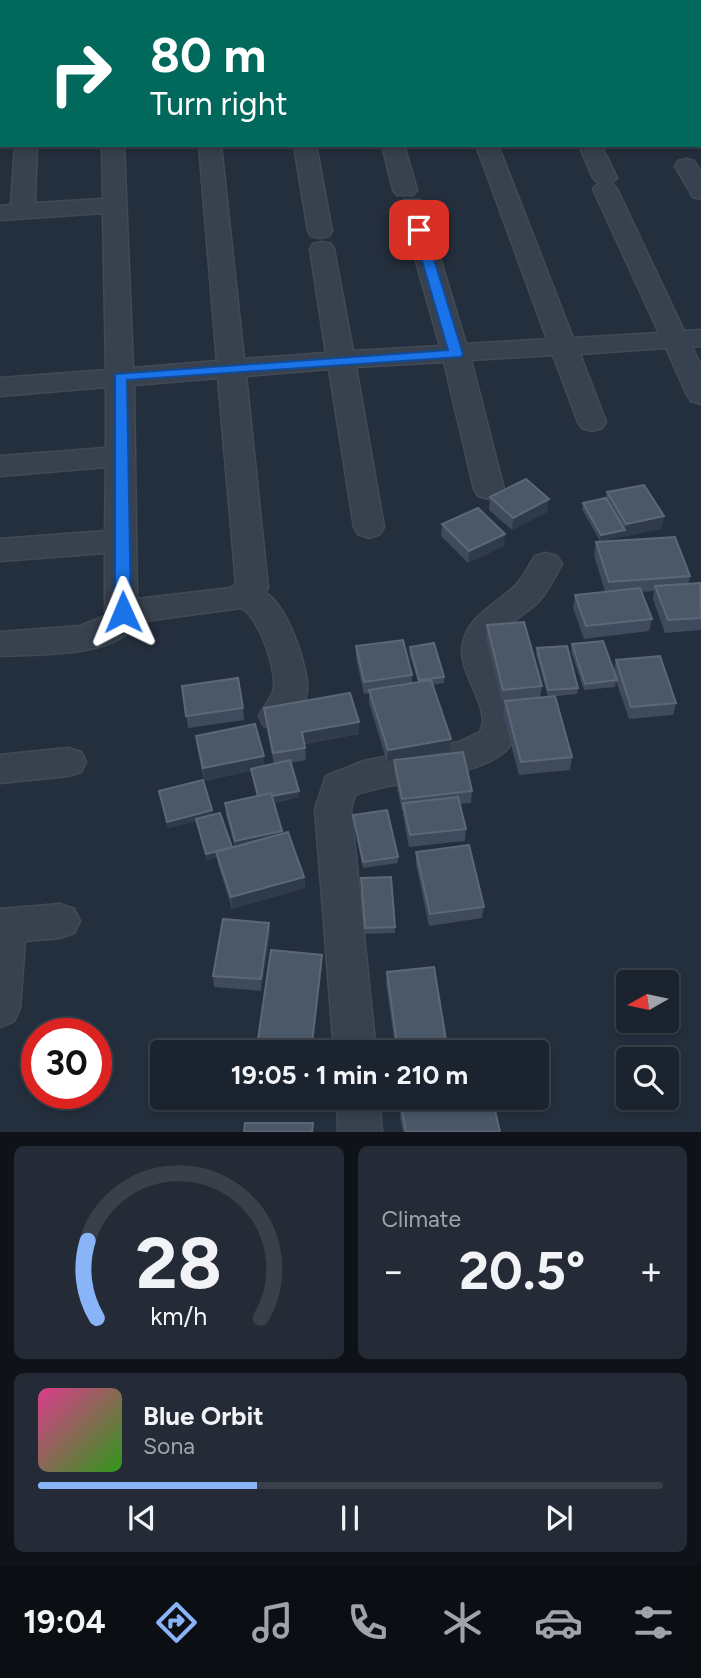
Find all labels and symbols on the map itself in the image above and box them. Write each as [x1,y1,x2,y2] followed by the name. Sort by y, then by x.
[389,200,449,260] pin
[86,575,160,649] position arrow
[616,970,679,1032] north arrow
[21,1018,112,1109] speed limit sign: 30

